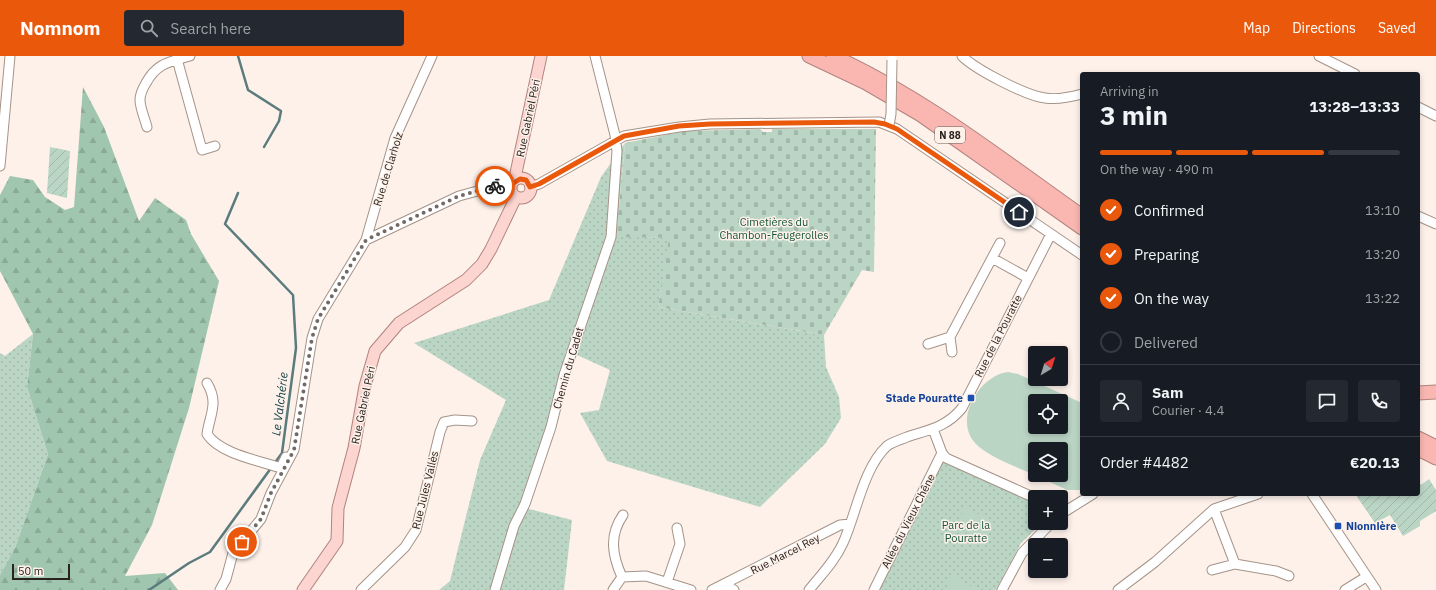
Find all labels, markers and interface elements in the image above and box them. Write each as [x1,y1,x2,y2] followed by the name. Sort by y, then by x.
[124,10,404,46] search box
[20,16,100,40] text: Nomnom
[138,17,160,39] icon: search
[170,19,251,38] text: Search here
[1243,19,1270,37] text: Map
[1292,19,1356,37] text: Directions
[1378,19,1416,37] text: Saved
[513,78,543,158] street label: Rue Gabriel Péri
[1100,83,1159,100] text: Arriving in
[1309,97,1400,116] text: 13:28–13:33
[1100,98,1168,132] text: 3 min
[935,127,965,143] road number: N 88
[370,130,406,208] street label: Rue de Clarholz
[1100,161,1213,178] text: On the way · 490 m
[475,166,515,206] courier
[484,175,506,197] icon: bike
[1002,195,1036,229] pin
[1100,199,1122,221] icon: check
[1008,201,1030,223] icon: home
[1134,201,1204,220] text: Confirmed
[1365,202,1400,219] text: 13:10
[719,215,829,242] park label: Cimetières du Chambon-Feugerolles
[1100,243,1122,265] icon: check
[1134,245,1199,264] text: Preparing
[1365,246,1400,263] text: 13:20
[1100,287,1122,309] icon: check
[1134,289,1209,308] text: On the way
[1365,290,1400,307] text: 13:22
[971,292,1025,380] street label: Rue de la Pouratte
[550,325,586,411] street label: Chemin du Cadet
[1134,333,1198,352] text: Delivered
[1028,346,1068,386] north arrow
[1028,346,1068,578] map controls
[348,365,378,445] street label: Rue Gabriel Péri
[268,371,291,437] water label: Le Valchérie
[1100,380,1142,422] button: person
[1306,380,1348,422] button: chat
[1358,380,1400,422] button: phone
[1152,383,1183,402] text: Sam
[886,391,963,405] place label: Stade Pouratte
[966,393,976,403] marker: Stade Pouratte
[1028,394,1068,434] button: locate
[1152,402,1224,419] text: Courier · 4.4
[1028,442,1068,482] button: layers
[408,449,442,531] street label: Rue Jules Vallès
[1100,453,1189,472] text: Order #4482
[1350,453,1400,472] text: €20.13
[878,471,938,571] street label: Allée du Vieux Chêne
[1028,490,1068,530] button: +
[942,518,990,545] park label: Parc de la Pouratte
[1346,519,1396,533] place label: Nionnière
[1333,521,1343,531] marker: Nionnière
[225,525,259,559] pin
[748,530,823,578] street label: Rue Marcel Rey
[231,531,253,553] icon: bag
[1028,538,1068,578] button: −
[12,562,70,581] scale bar
[18,564,43,578] text: 50 m

